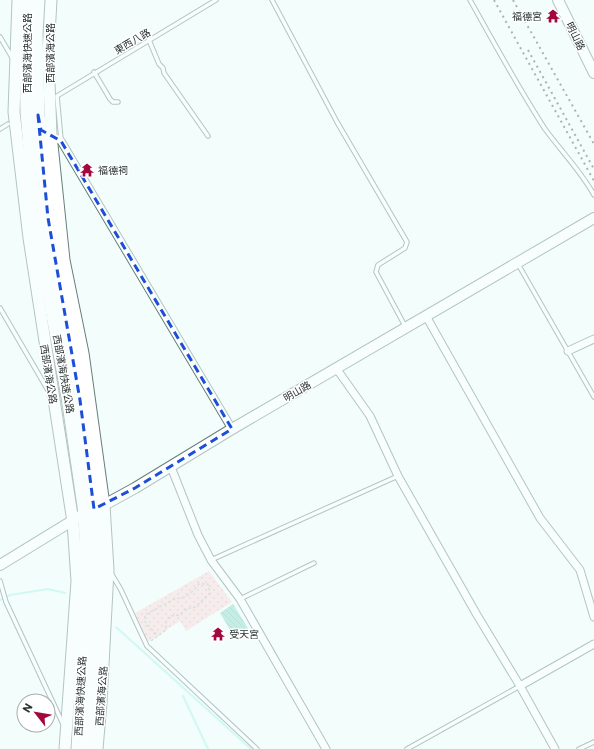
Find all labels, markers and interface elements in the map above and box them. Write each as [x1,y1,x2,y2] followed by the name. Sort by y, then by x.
[545,8,561,24] temple icon: 福德宮
[512,10,542,22] place label: 福德宮
[21,13,33,93] street label: 西部濱海快速公路
[564,20,588,52] street label: 明山路
[44,23,56,83] street label: 西部濱海公路
[112,26,152,56] street label: 東西八路
[79,162,95,178] temple icon: 福德祠
[98,164,128,176] place label: 福德祠
[51,334,77,414] street label: 西部濱海快速公路
[38,343,60,405] street label: 西部濱海公路
[281,378,313,404] street label: 明山路
[210,626,226,642] temple icon: 受天宮
[229,628,259,640] place label: 受天宮
[72,656,88,736] street label: 西部濱海快速公路
[93,666,109,726] street label: 西部濱海公路
[16,693,56,733] north arrow
[19,701,35,714] text: N

